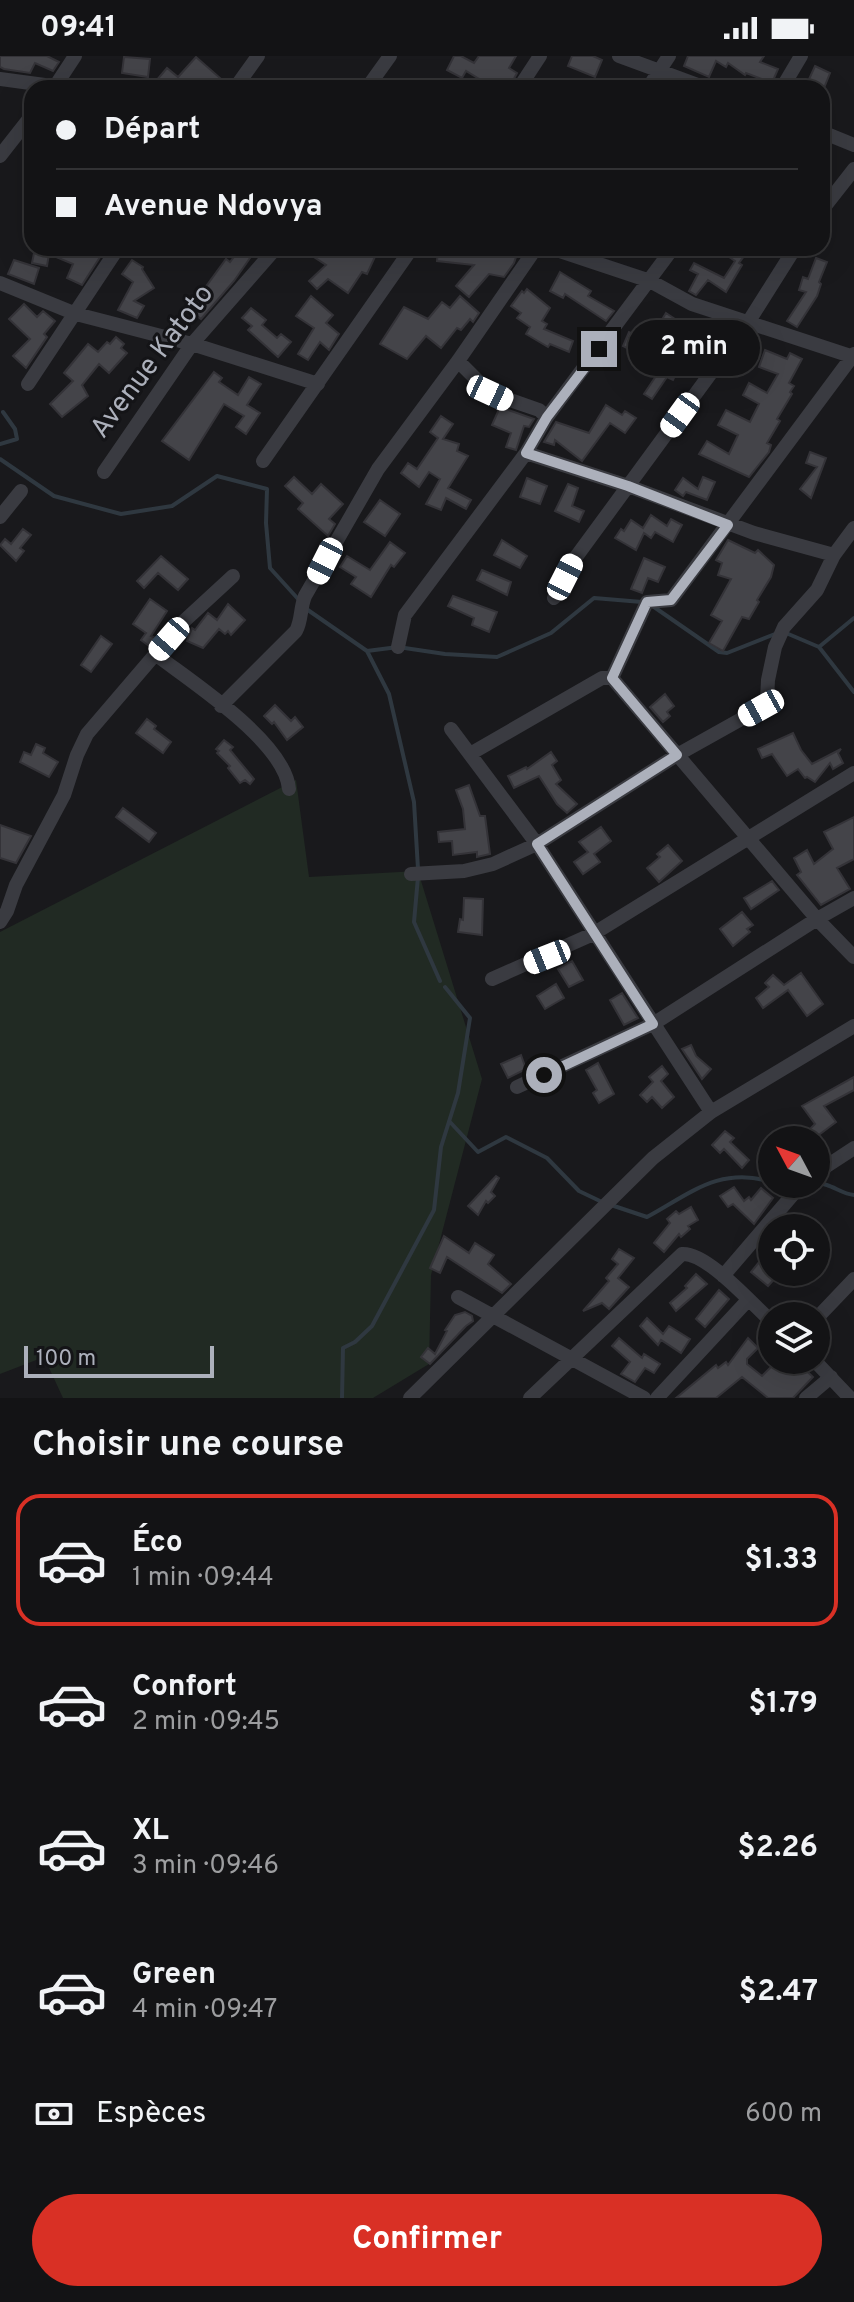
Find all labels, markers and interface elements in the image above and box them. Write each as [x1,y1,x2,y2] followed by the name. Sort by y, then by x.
[40,10,117,47] text: 09:41
[104,112,200,149] text: Départ
[104,189,322,226] text: Avenue Ndovya
[83,278,223,446] street label: Avenue Katoto
[627,321,759,377] callout: 2 min
[581,331,617,367] route end
[660,331,728,364] text: 2 min
[463,372,517,414] car
[656,389,704,441] car
[303,534,347,588] car
[543,550,587,604] car
[144,613,194,665] car
[734,686,788,730] car
[520,937,574,977] car
[526,1057,562,1093] route start
[758,1126,830,1198] north arrow
[758,1126,830,1374] map controls
[758,1214,830,1286] button: locate
[758,1302,830,1374] button: layers
[24,1342,214,1378] scale bar
[36,1346,96,1373] text: 100 m
[32,1423,344,1469] text: Choisir une course
[36,1524,108,1596] icon: car
[132,1525,183,1562] text: Éco
[744,1542,818,1579] text: $1.33
[132,1562,274,1595] text: 1 min · 09:44
[36,1668,108,1740] icon: car
[132,1669,237,1706] text: Confort
[748,1686,818,1723] text: $1.79
[132,1706,280,1739] text: 2 min · 09:45
[36,1812,108,1884] icon: car
[132,1813,169,1850] text: XL
[737,1830,818,1867] text: $2.26
[132,1850,279,1883] text: 3 min · 09:46
[36,1956,108,2028] icon: car
[132,1957,216,1994] text: Green
[739,1974,818,2011] text: $2.47
[132,1994,277,2027] text: 4 min · 09:47
[32,2092,76,2136] icon: cash
[96,2096,206,2133] text: Espèces
[745,2098,822,2131] text: 600 m
[32,2194,822,2286] button: Confirmer

